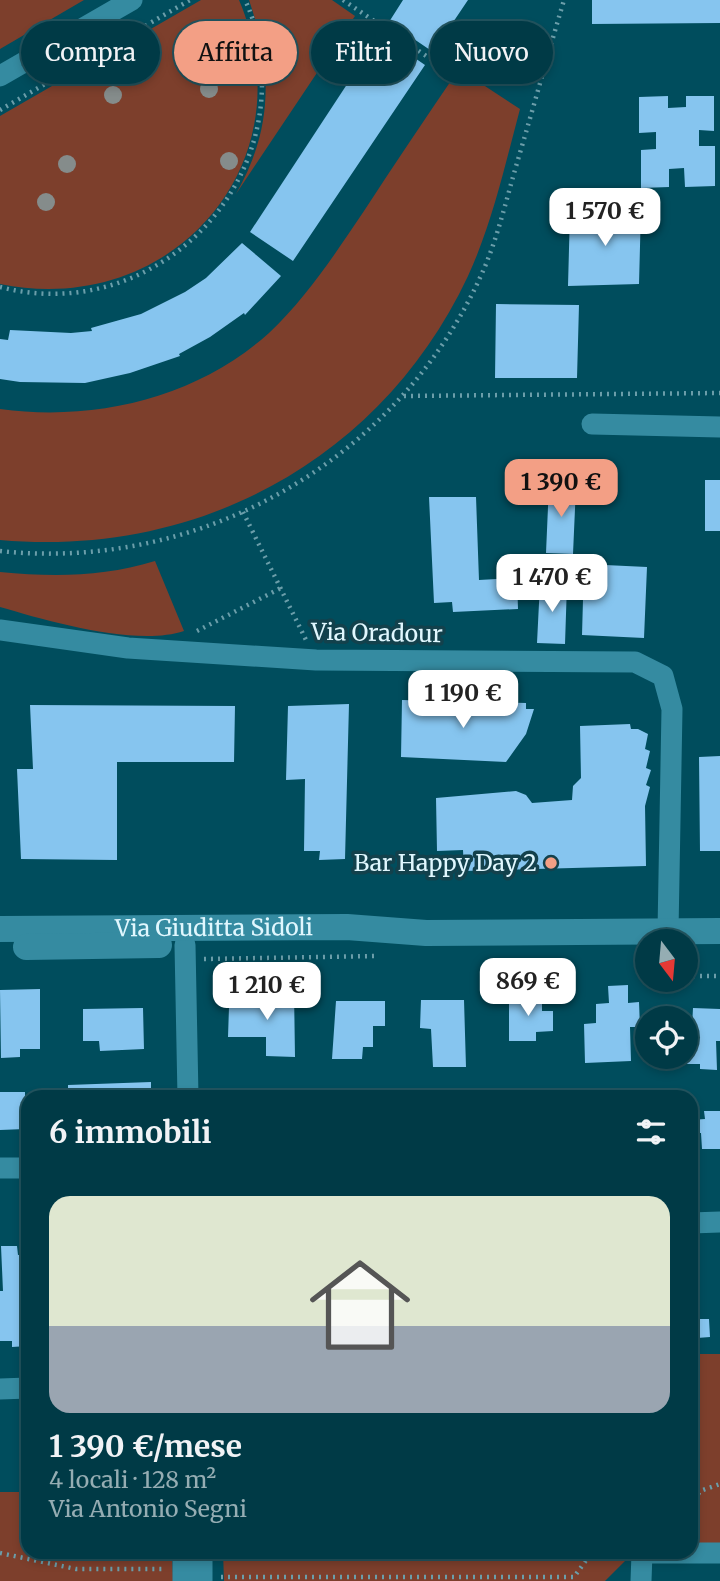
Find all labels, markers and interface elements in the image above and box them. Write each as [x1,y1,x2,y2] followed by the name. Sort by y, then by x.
[21,21,160,84] chip: Compra
[174,21,297,84] chip: Affitta
[311,21,416,84] chip: Filtri
[430,21,553,84] chip: Nuovo
[540,188,670,248] pin: 1 570 €
[565,196,645,225] text: 1 570 €
[496,460,626,519] pin: 1 390 €
[521,467,601,496] text: 1 390 €
[487,554,617,614] pin: 1 470 €
[512,562,592,591] text: 1 470 €
[310,617,443,648] street label: Via Oradour
[398,670,528,730] pin: 1 190 €
[424,678,502,707] text: 1 190 €
[354,848,537,877] place label: Bar Happy Day 2
[543,855,559,871] marker: Bar Happy Day 2
[114,912,313,942] street label: Via Giuditta Sidoli
[635,929,698,992] north arrow
[635,929,698,1069] map controls
[479,958,577,1018] pin: 869 €
[202,962,332,1022] pin: 1 210 €
[496,966,560,995] text: 869 €
[229,970,305,999] text: 1 210 €
[635,1006,698,1069] button: locate
[49,1113,211,1151] text: 6 immobili
[632,1113,670,1151] icon: filters
[297,1242,423,1368] icon: home
[49,1427,242,1465] text: 1 390 €/mese
[49,1465,216,1494] text: 4 locali · 128 m²
[49,1494,247,1523] text: Via Antonio Segni

